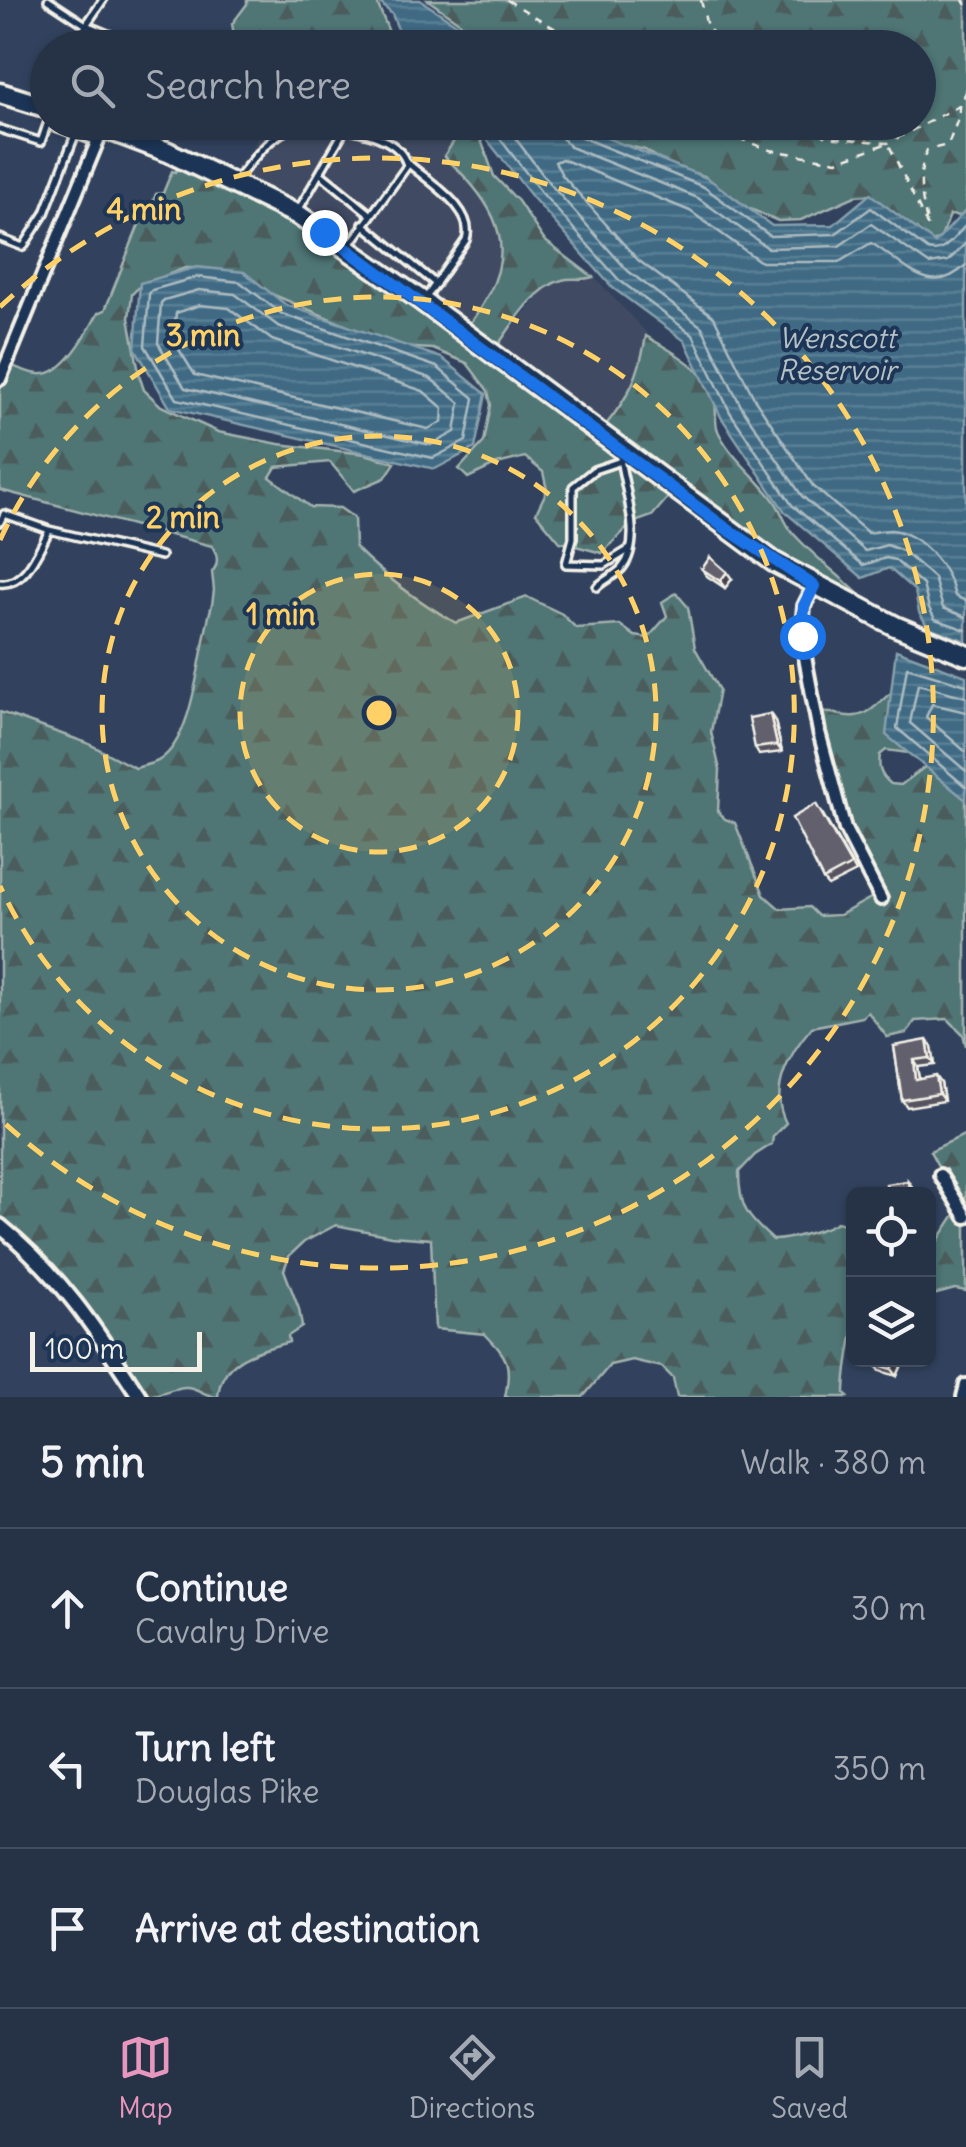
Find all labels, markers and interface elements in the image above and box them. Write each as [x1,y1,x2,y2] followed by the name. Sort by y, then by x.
[30,30,936,140] search box
[65,58,120,113] icon: search
[145,62,351,109] text: Search here
[107,190,181,228] text: 4 min
[302,210,348,256] route end
[166,316,240,354] text: 3 min
[778,320,900,388] water label: Wenscott Reservoir
[146,498,220,536] text: 2 min
[246,595,316,633] text: 1 min
[780,614,826,660] route start
[361,695,397,731] centre of rings
[846,1187,936,1367] map controls
[846,1187,936,1277] button: locate
[846,1277,936,1367] button: layers
[30,1327,202,1372] scale bar
[45,1331,124,1367] text: 100 m
[40,1436,145,1488] text: 5 min
[741,1442,926,1483] text: Walk · 380 m
[135,1564,288,1611] text: Continue
[40,1581,95,1636] icon: ahead
[851,1588,926,1629] text: 30 m
[135,1611,329,1652] text: Cavalry Drive
[135,1724,275,1771] text: Turn left
[40,1741,95,1796] icon: left
[833,1748,926,1789] text: 350 m
[135,1771,319,1812] text: Douglas Pike
[40,1901,95,1956] icon: arrive
[135,1905,480,1952] text: Arrive at destination
[118,2030,173,2126] tab: Map
[409,2030,535,2126] tab: Directions
[771,2030,848,2126] tab: Saved

